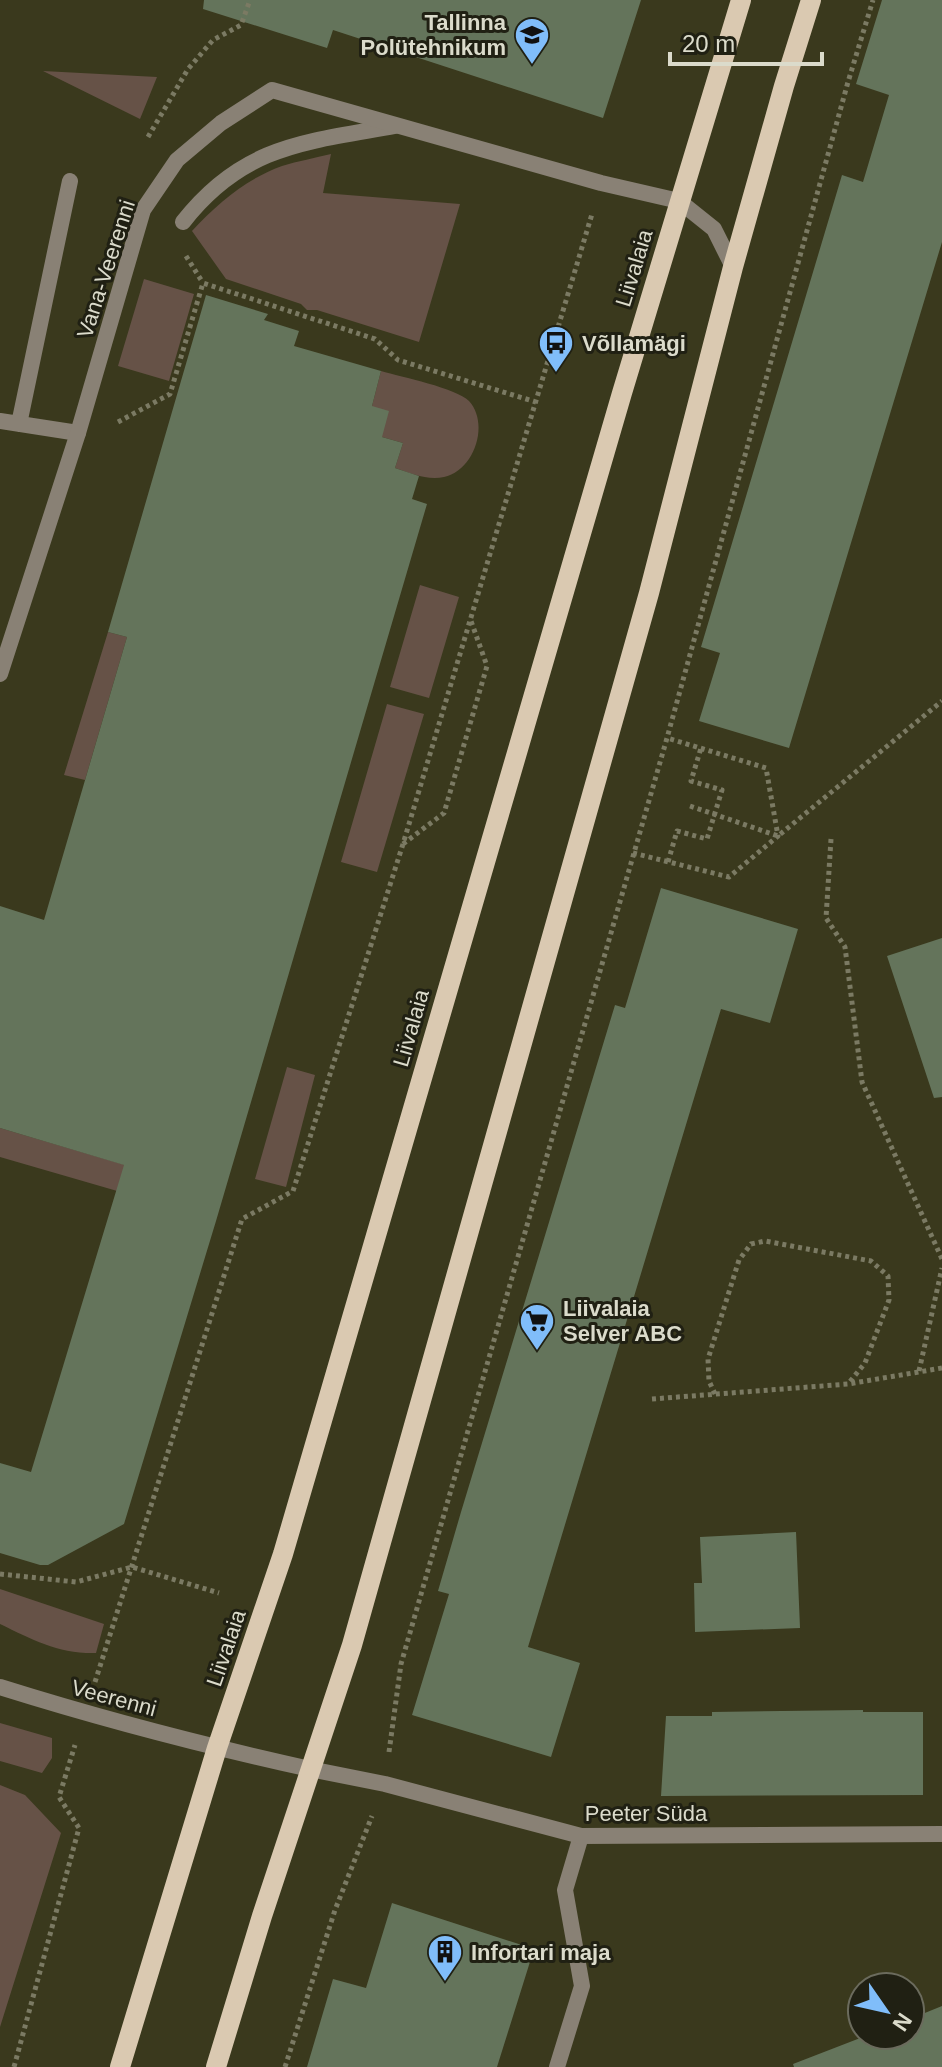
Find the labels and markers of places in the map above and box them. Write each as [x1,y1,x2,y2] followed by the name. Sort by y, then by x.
[361,10,507,60] place label: Tallinna Polütehnikum
[513,16,551,66] school or university icon: Tallinna Polütehnikum
[537,324,575,374] bus stop icon: Võllamägi
[582,331,686,356] place label: Võllamägi
[563,1296,682,1346] place label: Liivalaia Selver ABC
[518,1302,556,1352] supermarket icon: Liivalaia Selver ABC
[426,1933,464,1983] building icon: Infortari maja
[471,1940,611,1965] place label: Infortari maja

